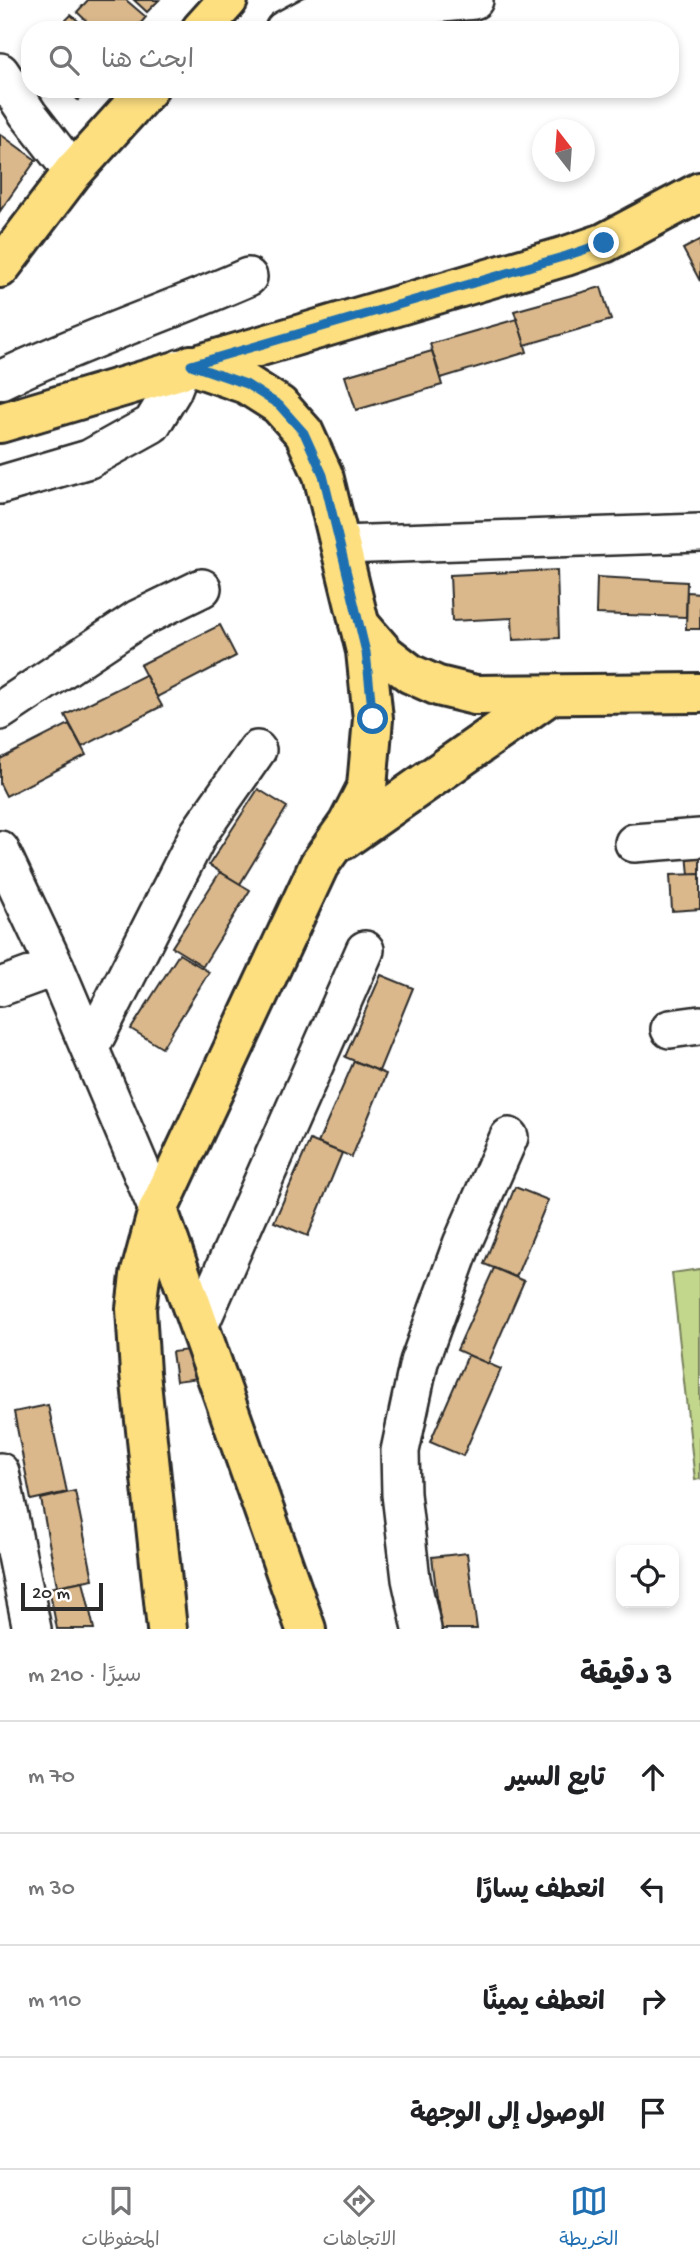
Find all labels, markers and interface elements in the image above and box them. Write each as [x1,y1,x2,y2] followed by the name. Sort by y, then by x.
[21,21,679,98] search box
[45,41,83,79] icon: search
[101,47,194,78] text: ابحث هنا
[532,119,595,182] north arrow
[588,227,619,258] route end
[357,703,388,734] route start
[616,1545,679,1608] map controls
[616,1545,679,1608] button: locate
[21,1580,103,1612] scale bar
[32,1583,70,1606] text: 20 m
[580,1660,672,1695] text: 3 دقيقة
[28,1663,142,1690] text: سيرًا · 210 m
[634,1758,672,1796] icon: ahead
[28,1764,75,1791] text: 70 m
[506,1765,605,1796] text: تابع السير
[634,1870,672,1908] icon: left
[28,1876,75,1903] text: 30 m
[476,1877,605,1908] text: انعطف يسارًا
[634,1982,672,2020] icon: right
[28,1988,81,2015] text: 110 m
[483,1989,605,2020] text: انعطف يمينًا
[634,2094,672,2132] icon: arrive
[410,2101,605,2132] text: الوصول إلى الوجهة
[82,2182,160,2255] tab: المحفوظات
[323,2182,396,2255] tab: الاتجاهات
[559,2182,618,2255] tab: الخريطة

